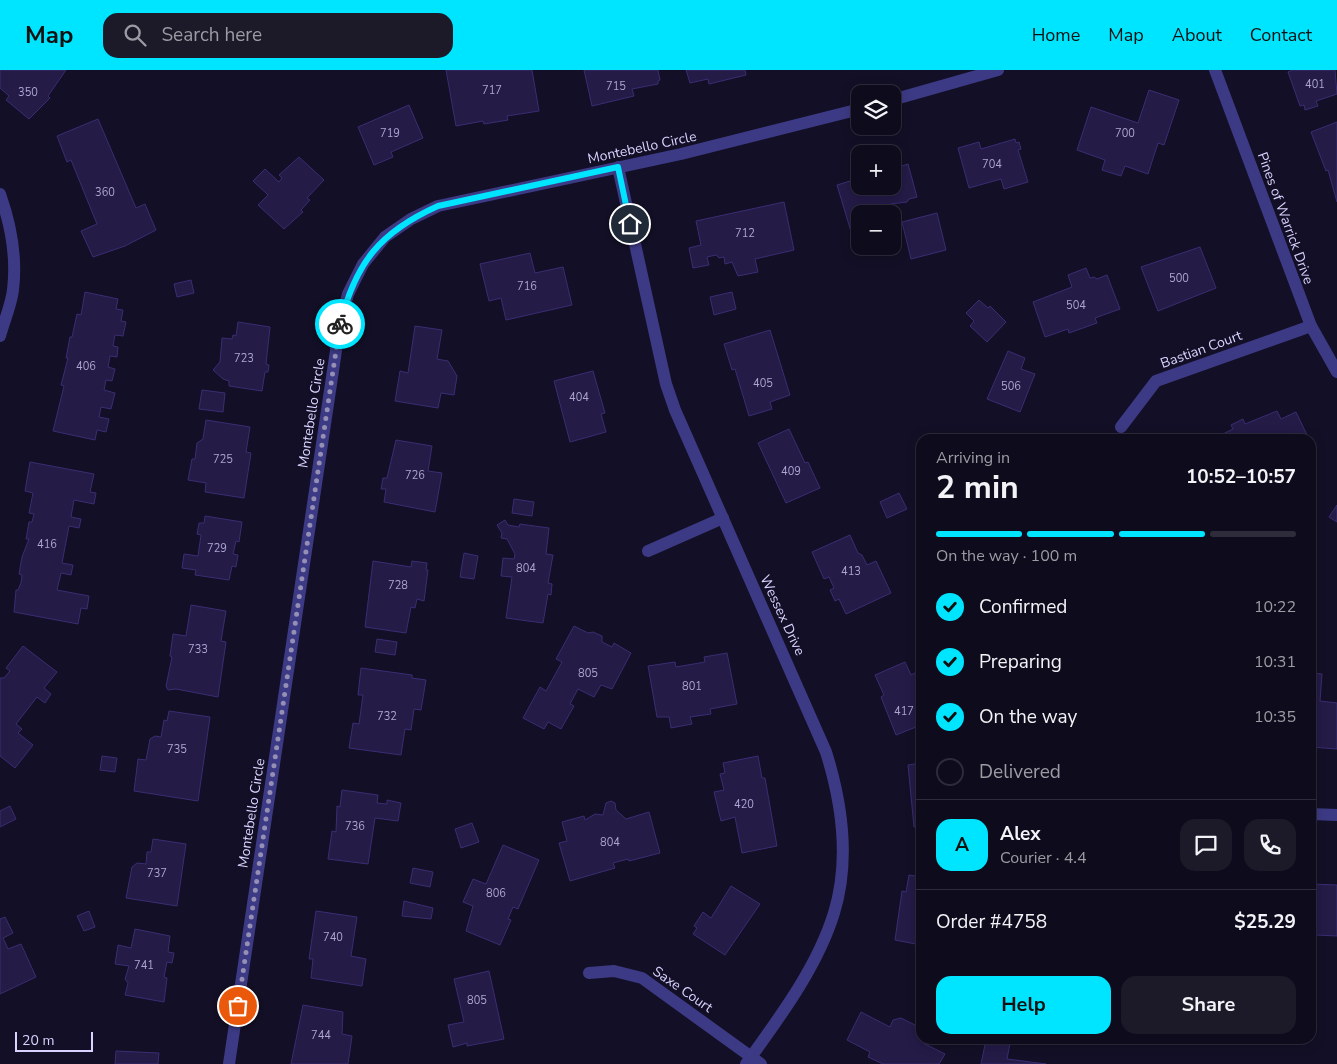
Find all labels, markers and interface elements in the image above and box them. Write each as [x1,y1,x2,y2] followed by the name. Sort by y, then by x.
[103,13,453,58] search box
[25,19,73,51] text: Map
[121,21,149,49] icon: search
[161,22,262,48] text: Search here
[1032,23,1080,47] text: Home
[1108,23,1144,47] text: Map
[1172,23,1222,47] text: About
[1250,23,1312,47] text: Contact
[1305,77,1325,92] house number: 401
[606,79,626,94] house number: 715
[482,83,502,98] house number: 717
[18,85,38,100] house number: 350
[851,85,901,255] map controls
[851,85,901,135] button: layers
[380,126,400,141] house number: 719
[1115,126,1135,141] house number: 700
[586,127,698,168] street label: Montebello Circle
[851,145,901,195] button: +
[1253,149,1318,287] street label: Pines of Warrick Drive
[982,157,1002,172] house number: 704
[95,185,115,200] house number: 360
[609,203,651,245] pin
[851,205,901,255] button: −
[616,210,644,238] icon: home
[735,226,755,241] house number: 712
[1169,271,1189,286] house number: 500
[517,279,537,294] house number: 716
[1066,298,1086,313] house number: 504
[315,299,365,349] courier
[326,310,354,338] icon: bike
[1158,326,1245,373] street label: Bastian Court
[234,351,254,366] house number: 723
[293,357,330,469] street label: Montebello Circle
[76,359,96,374] house number: 406
[753,376,773,391] house number: 405
[1001,379,1021,394] house number: 506
[569,390,589,405] house number: 404
[936,447,1010,469] text: Arriving in
[213,452,233,467] house number: 725
[781,464,801,479] house number: 409
[1186,464,1296,490] text: 10:52–10:57
[936,466,1019,509] text: 2 min
[405,468,425,483] house number: 726
[37,537,57,552] house number: 416
[207,541,227,556] house number: 729
[936,545,1077,567] text: On the way · 100 m
[516,561,536,576] house number: 804
[841,564,861,579] house number: 413
[756,572,810,659] street label: Wessex Drive
[388,578,408,593] house number: 728
[936,593,964,621] icon: check
[979,594,1067,620] text: Confirmed
[1254,596,1296,618] text: 10:22
[188,642,208,657] house number: 733
[936,648,964,676] icon: check
[979,649,1062,675] text: Preparing
[1254,651,1296,673] text: 10:31
[578,666,598,681] house number: 805
[682,679,702,694] house number: 801
[936,703,964,731] icon: check
[894,704,914,719] house number: 417
[979,704,1077,730] text: On the way
[1254,706,1296,728] text: 10:35
[377,709,397,724] house number: 732
[167,742,187,757] house number: 735
[233,757,270,869] street label: Montebello Circle
[979,759,1061,785] text: Delivered
[734,797,754,812] house number: 420
[345,819,365,834] house number: 736
[1180,819,1232,871] button: chat
[1244,819,1296,871] button: phone
[1000,821,1041,847] text: Alex
[955,832,969,858] text: A
[600,835,620,850] house number: 804
[1000,847,1086,869] text: Courier · 4.4
[147,866,167,881] house number: 737
[486,886,506,901] house number: 806
[936,909,1047,935] text: Order #4758
[1234,909,1296,935] text: $25.29
[323,930,343,945] house number: 740
[134,958,154,973] house number: 741
[649,962,717,1017] street label: Saxe Court
[936,976,1111,1034] button: Help
[1121,976,1296,1034] button: Share
[217,985,259,1027] pin
[224,992,252,1020] icon: bag
[467,993,487,1008] house number: 805
[311,1028,331,1043] house number: 744
[15,1029,92,1052] scale bar
[22,1031,54,1050] text: 20 m

